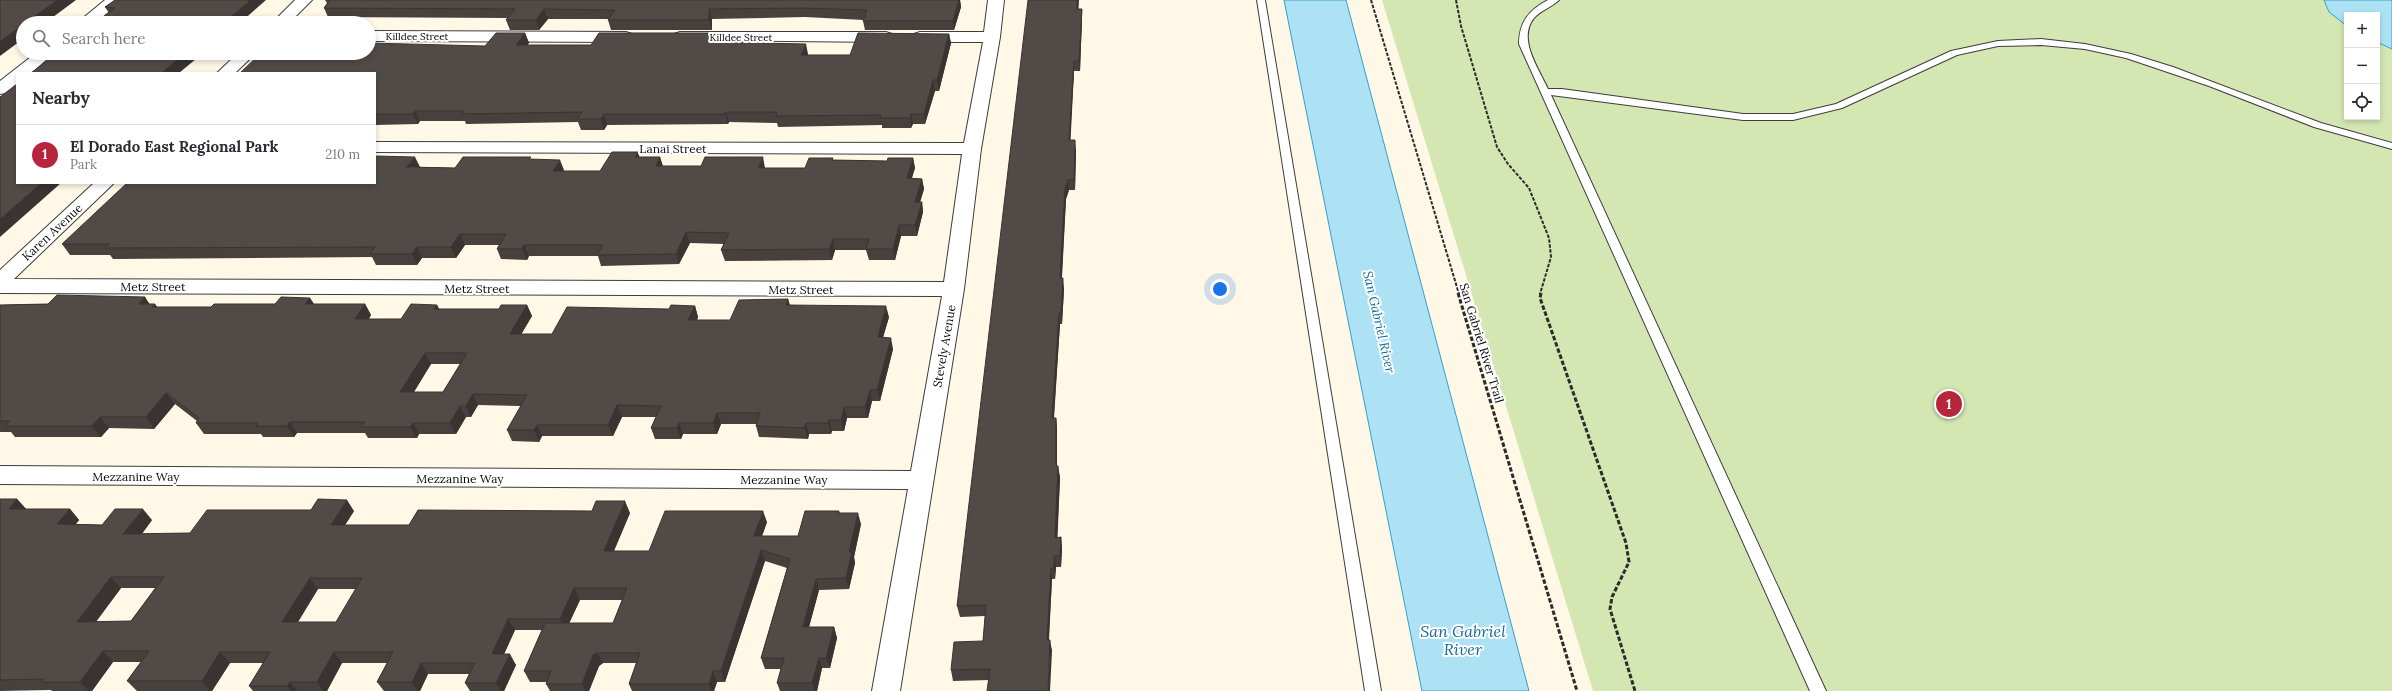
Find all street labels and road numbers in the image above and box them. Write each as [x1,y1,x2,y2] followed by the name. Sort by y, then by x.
[386,30,449,43] street label: Killdee Street
[710,31,773,44] street label: Killdee Street
[639,141,707,156] street label: Lanai Street
[19,200,86,264] street label: Karen Avenue
[120,279,186,294] street label: Metz Street
[444,281,510,296] street label: Metz Street
[1457,281,1507,405] street label: San Gabriel River Trail
[768,282,834,297] street label: Metz Street
[929,303,959,389] street label: Stevely Avenue
[92,469,180,484] street label: Mezzanine Way
[416,471,504,486] street label: Mezzanine Way
[740,472,828,487] street label: Mezzanine Way

